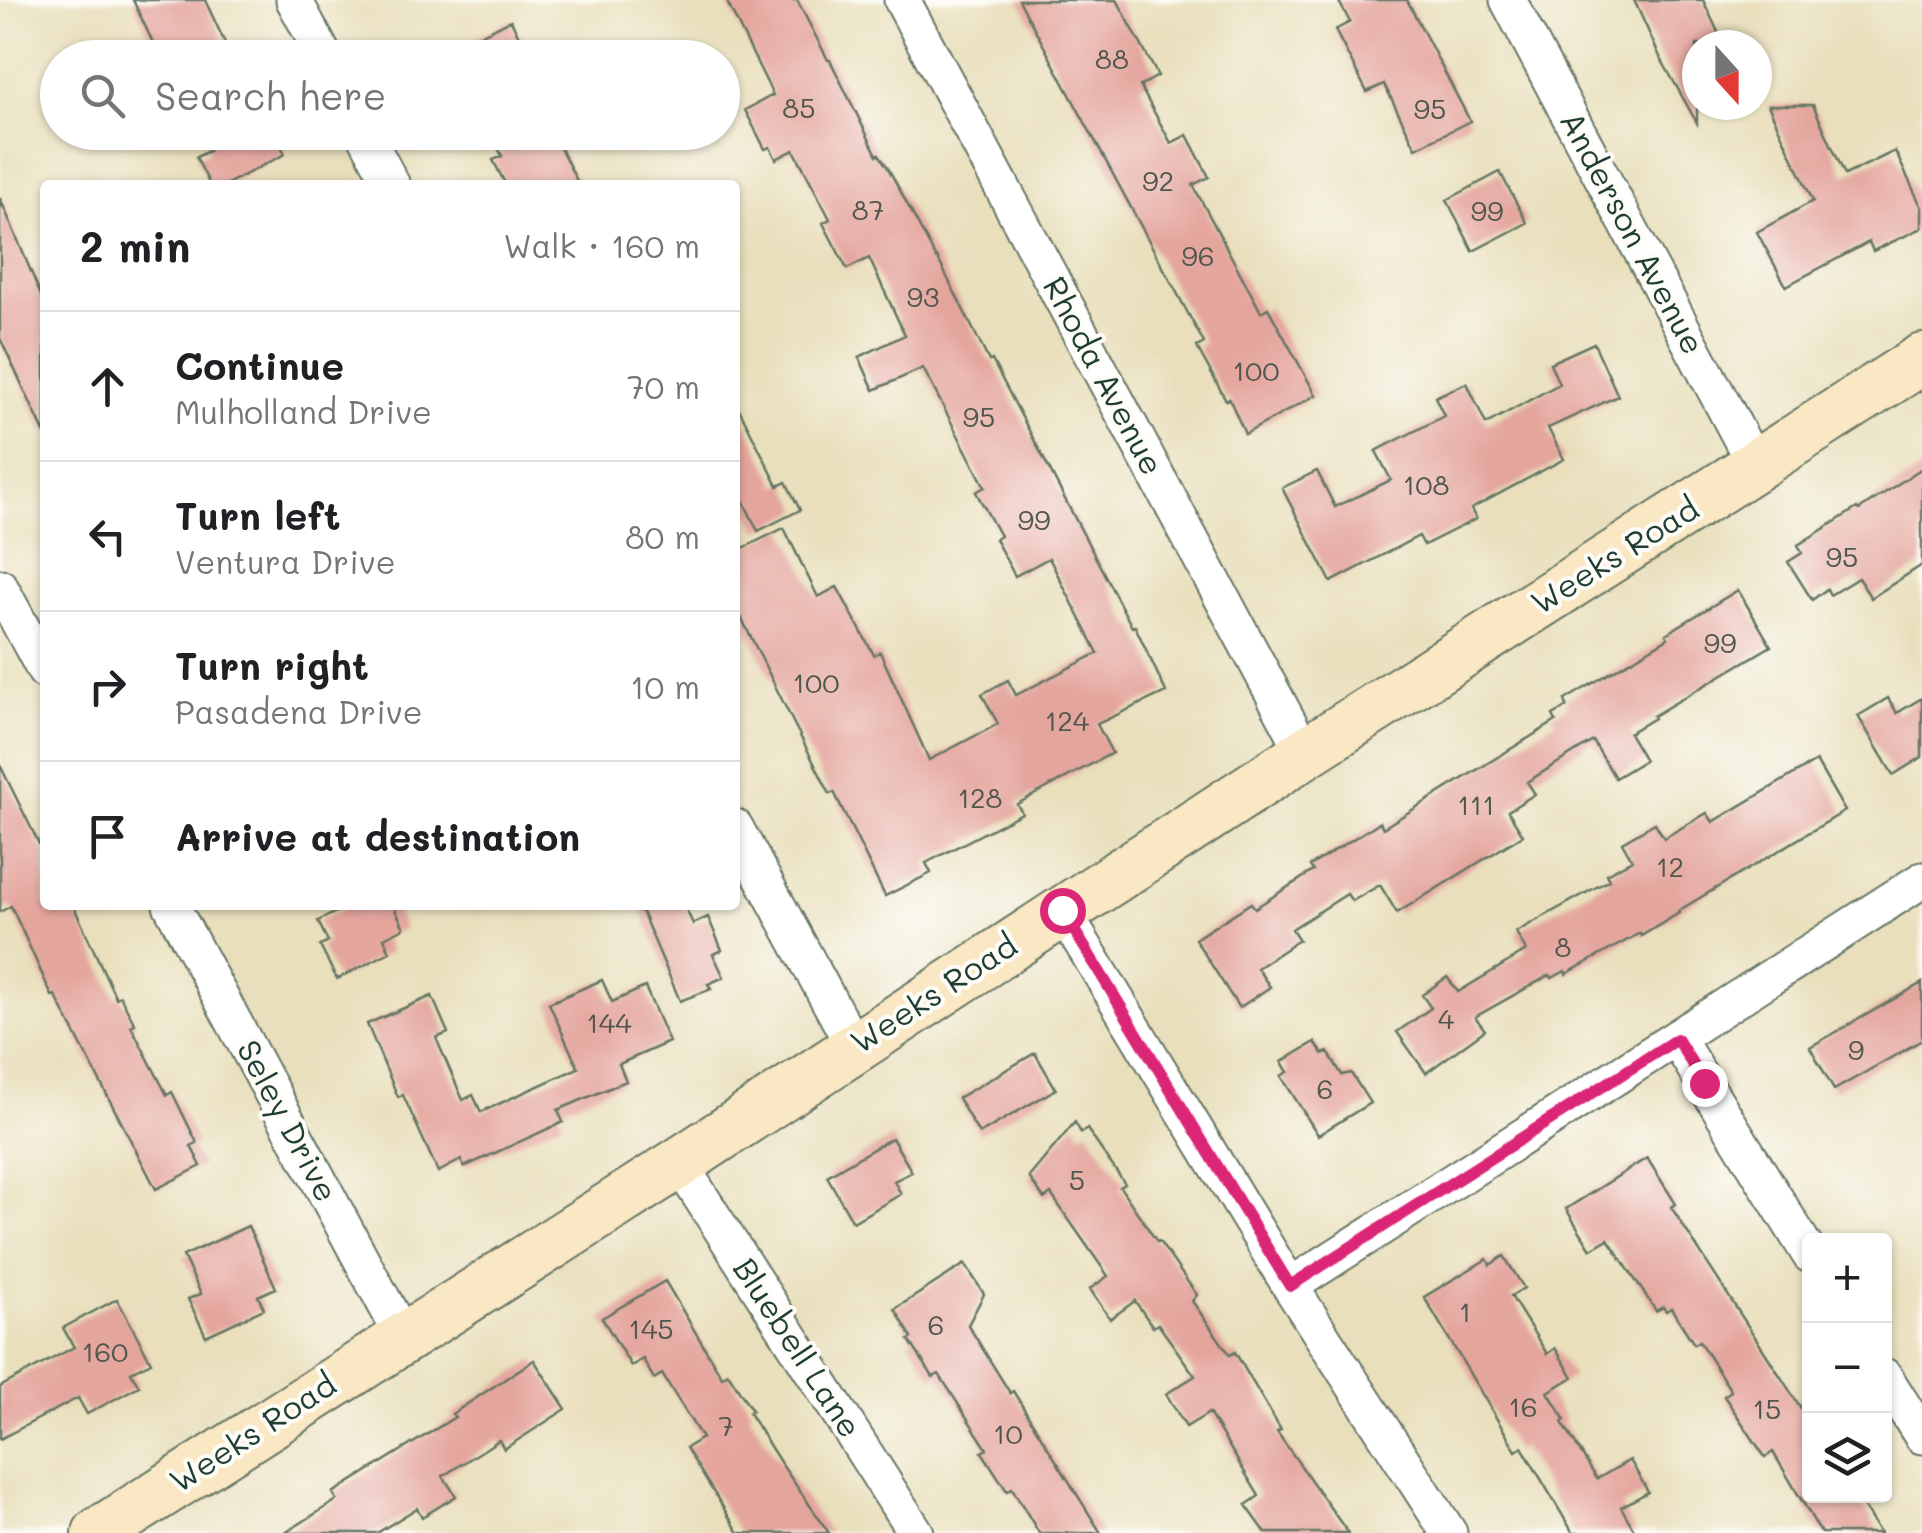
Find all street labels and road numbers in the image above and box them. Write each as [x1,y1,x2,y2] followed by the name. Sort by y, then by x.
[1552,103,1716,361] street label: Anderson Avenue
[1035,269,1175,481] street label: Rhoda Avenue
[1522,486,1706,623] street label: Weeks Road
[842,923,1024,1062] street label: Weeks Road
[228,1032,349,1209] street label: Seley Drive
[725,1249,872,1445] street label: Bluebell Lane
[161,1362,343,1501] street label: Weeks Road

